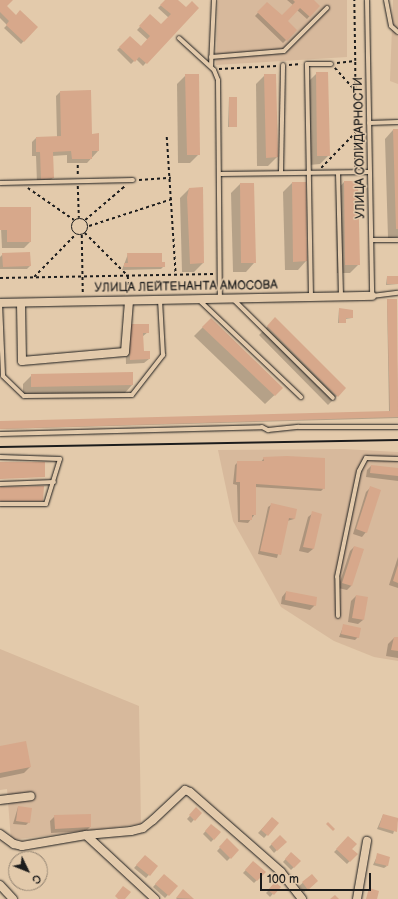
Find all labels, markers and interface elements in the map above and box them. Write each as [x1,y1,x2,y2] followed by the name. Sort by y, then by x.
[352,77,368,219] street label: УЛИЦА СОЛИДАРНОСТИ
[94,278,278,296] street label: УЛИЦА ЛЕЙТЕНАНТА АМОСОВА
[8,851,48,891] north arrow
[262,865,373,891] scale bar
[29,872,44,886] text: С
[267,872,299,887] text: 100 m

